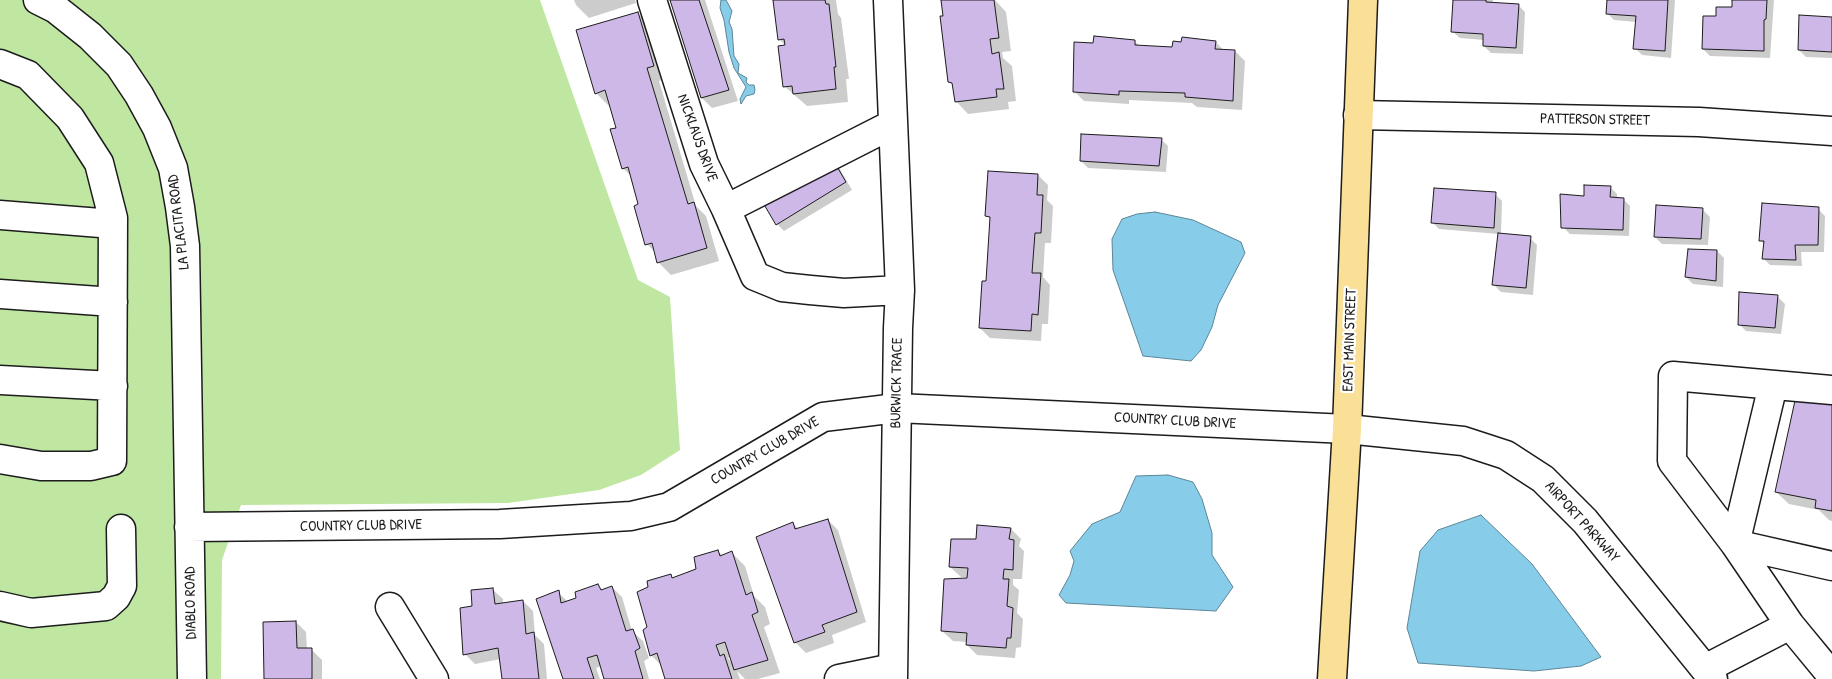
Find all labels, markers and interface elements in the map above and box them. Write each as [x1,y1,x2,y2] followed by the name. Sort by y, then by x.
[673,92,721,184] street label: NICKLAUS DRIVE
[1540,110,1650,130] street label: PATTERSON STREET
[164,173,194,271] street label: LA PLACITA ROAD
[1339,288,1361,392] street label: EAST MAIN STREET
[887,337,907,429] street label: BURWICK TRACE
[1113,409,1237,433] street label: COUNTRY CLUB DRIVE
[708,413,822,489] street label: COUNTRY CLUB DRIVE
[1541,478,1623,566] street label: AIRPORT PARKWAY
[300,516,422,536] street label: COUNTRY CLUB DRIVE
[181,567,201,639] street label: DIABLO ROAD

